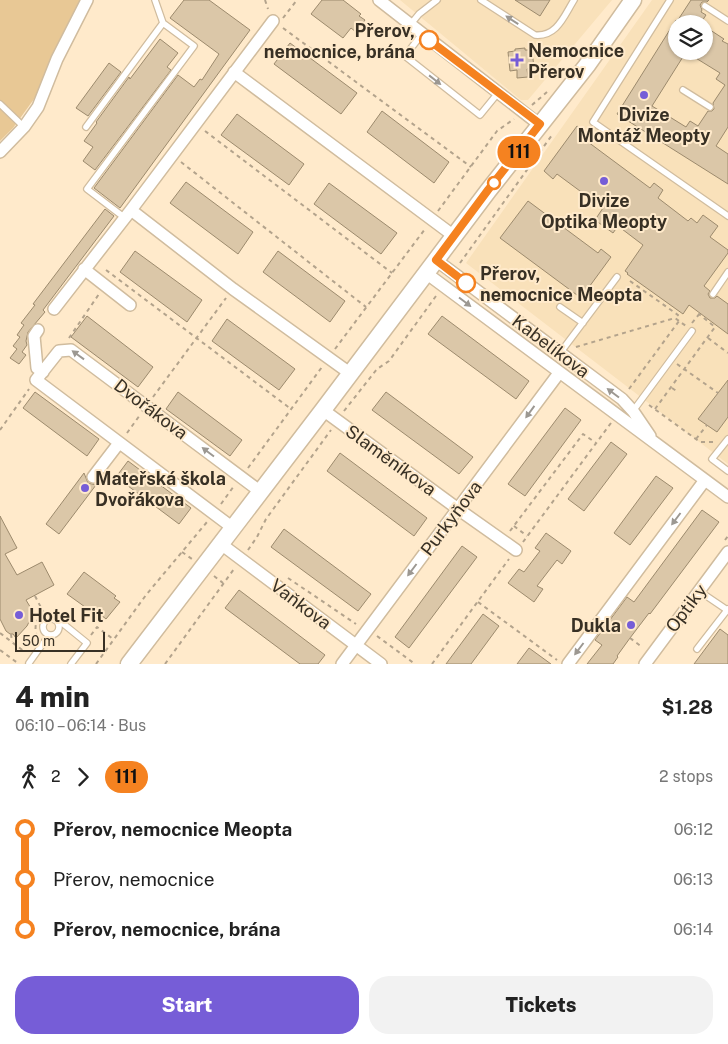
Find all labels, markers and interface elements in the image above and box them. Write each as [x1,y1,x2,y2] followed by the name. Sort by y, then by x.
[506,15,519,25] one-way arrow
[668,15,713,60] map controls
[668,15,713,60] button: layers
[264,20,415,62] place label: Přerov, nemocnice, brána
[419,30,439,50] marker: Přerov, nemocnice, brána
[528,40,624,82] place label: Nemocnice Přerov
[510,53,524,67] marker: Nemocnice Přerov
[428,74,441,85] one-way arrow
[638,89,650,101] marker: Divize Montáž Meopty
[578,104,710,146] place label: Divize Montáž Meopty
[490,136,548,168] line badge: 111
[507,141,531,162] text: 111
[598,175,610,187] marker: Divize Optika Meopty
[487,176,501,190] unlabelled marker
[541,190,667,232] place label: Divize Optika Meopty
[480,263,642,305] place label: Přerov, nemocnice Meopta
[456,273,476,293] marker: Přerov, nemocnice Meopta
[458,297,472,307] one-way arrow
[508,310,594,382] street label: Kabelíkova
[71,350,85,360] one-way arrow
[110,375,192,443] street label: Dvořákova
[606,388,620,398] one-way arrow
[525,405,536,418] one-way arrow
[342,420,440,500] street label: Slaměníkova
[201,447,215,457] one-way arrow
[95,468,226,510] place label: Mateřská škola Dvořákova
[416,476,486,560] street label: Purkyňova
[79,482,91,494] marker: Mateřská škola Dvořákova
[671,512,682,525] one-way arrow
[407,563,418,576] one-way arrow
[267,574,335,634] street label: Vaňkova
[661,579,711,636] street label: Optiky
[29,605,104,626] place label: Hotel Fit
[13,609,25,621] marker: Hotel Fit
[571,615,621,636] place label: Dukla
[625,619,637,631] marker: Dukla
[15,629,105,652] scale bar
[22,633,55,649] text: 50 m
[574,642,584,656] one-way arrow
[15,680,90,713] text: 4 min
[662,696,713,718] text: $1.28
[15,716,146,735] text: 06:10 – 06:14 · Bus
[15,763,43,791] icon: walk
[69,763,97,791] icon: forward
[115,766,138,787] text: 111
[51,767,61,786] text: 2
[659,767,713,786] text: 2 stops
[53,818,292,840] text: Přerov, nemocnice Meopta
[674,820,713,839] text: 06:12
[53,868,214,890] text: Přerov, nemocnice
[673,870,713,889] text: 06:13
[53,918,281,940] text: Přerov, nemocnice, brána
[673,920,713,939] text: 06:14
[15,976,359,1034] button: Start
[369,976,713,1034] button: Tickets

